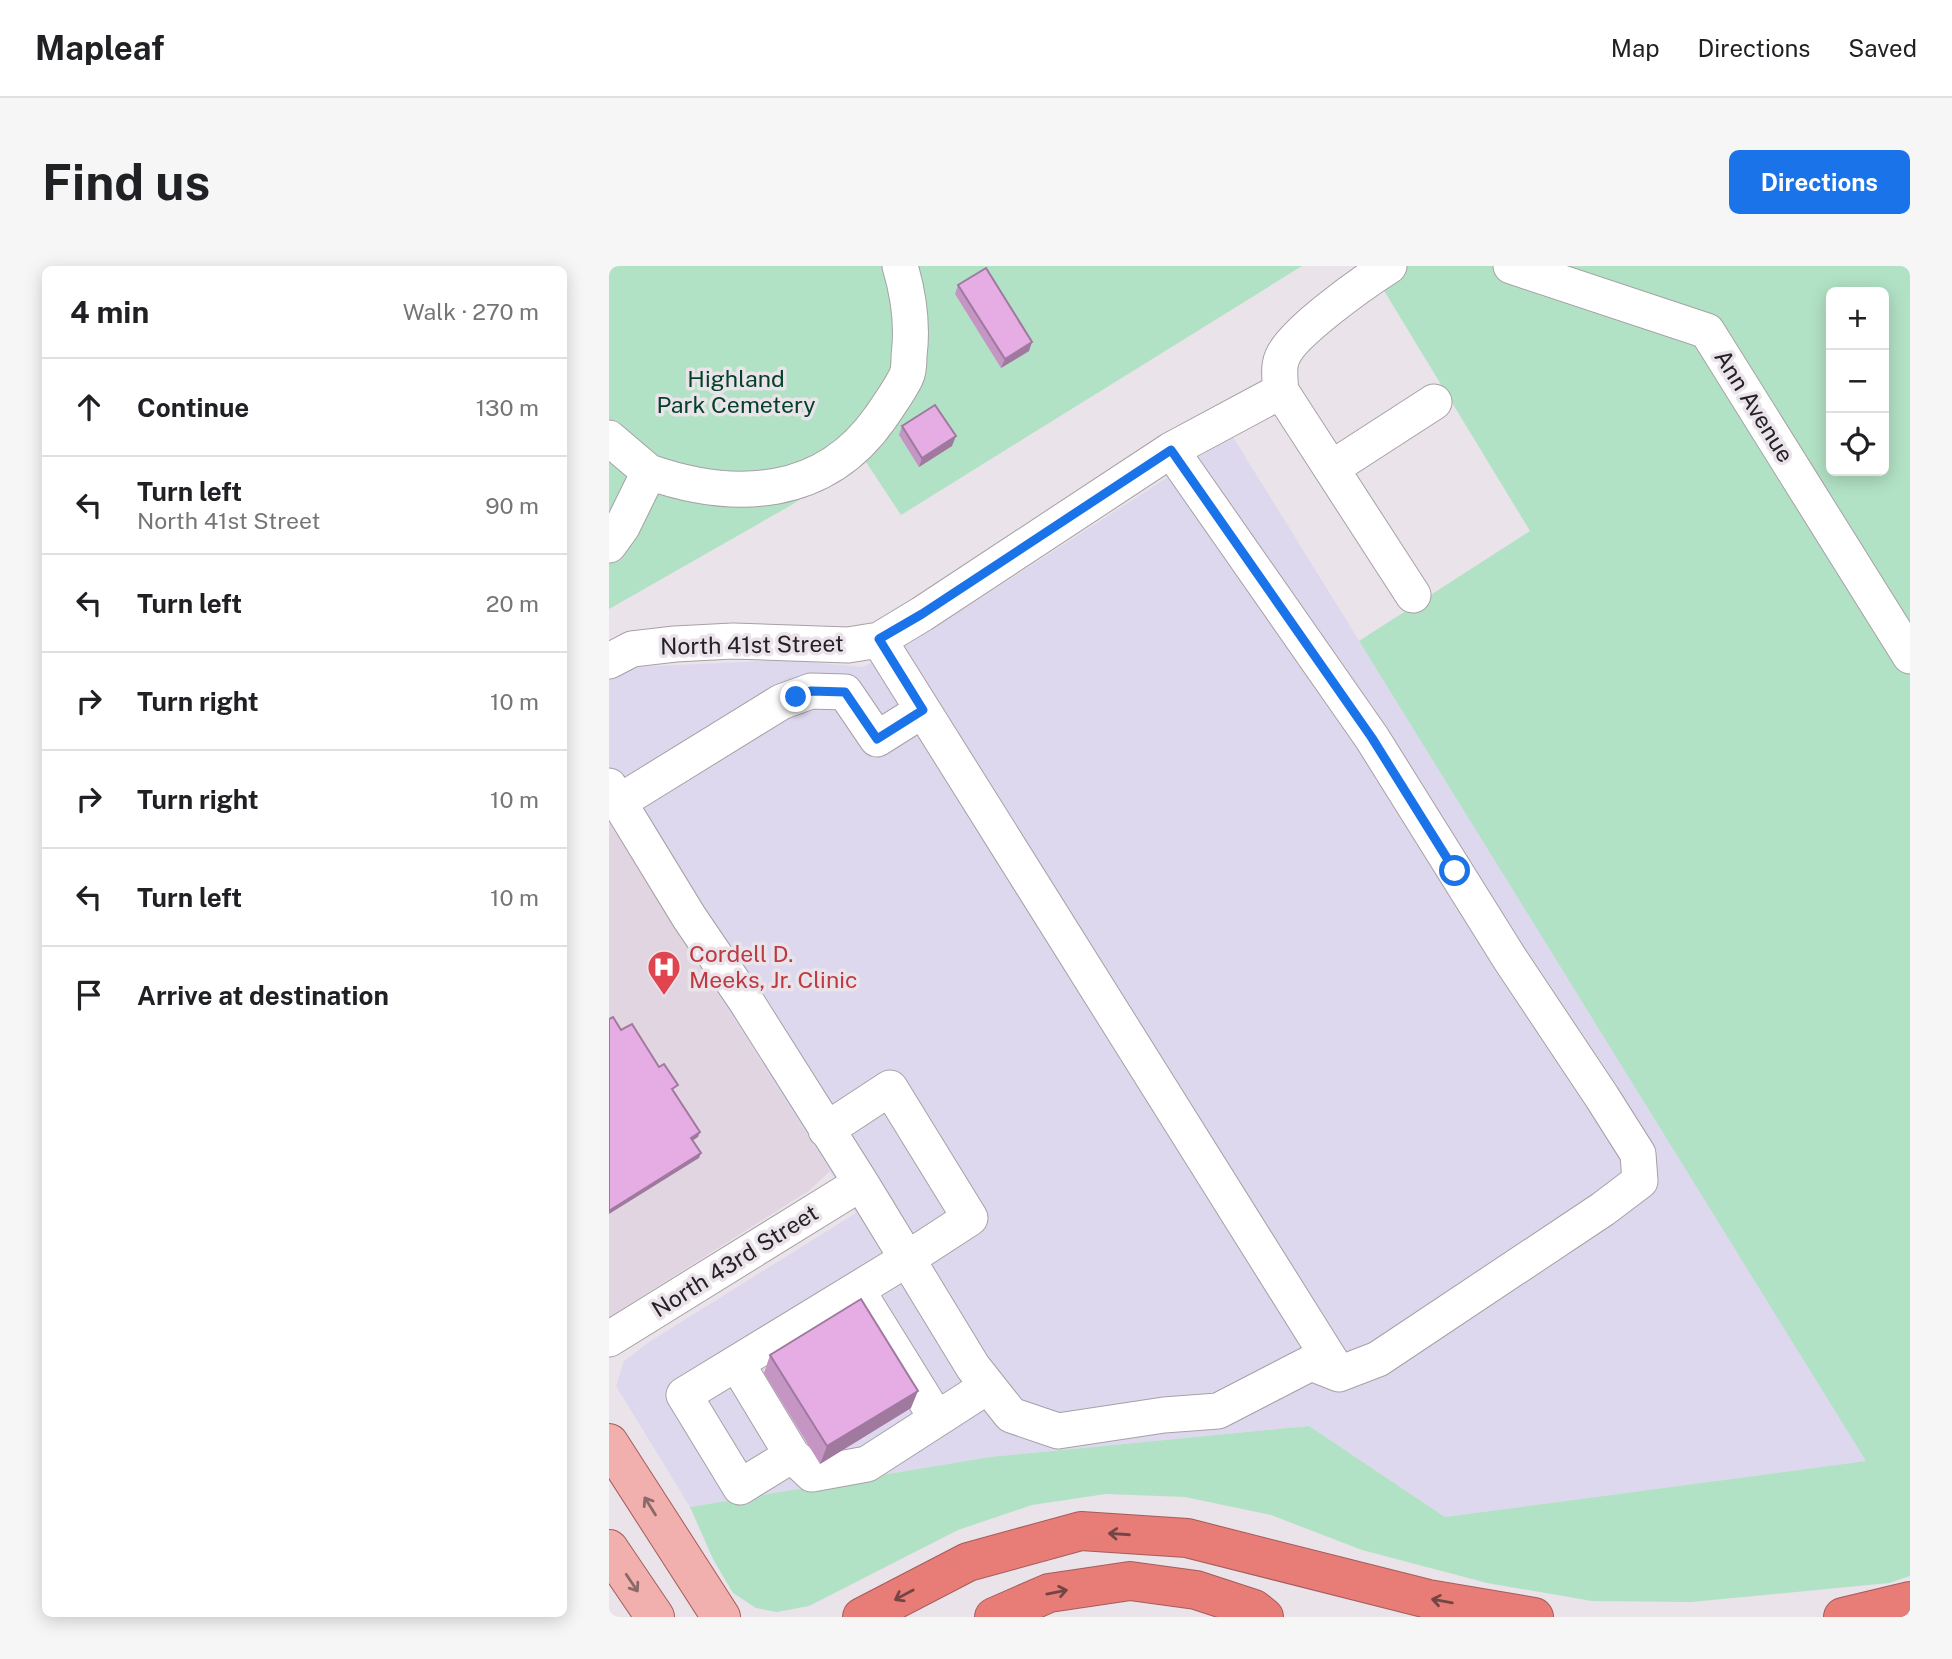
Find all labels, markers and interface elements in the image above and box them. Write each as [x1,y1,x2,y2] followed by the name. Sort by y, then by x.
[35,29,164,67] text: Mapleaf
[1611,34,1660,62] text: Map
[1698,34,1810,62] text: Directions
[1848,34,1917,62] text: Saved
[1729,150,1910,214] button: Directions
[42,153,210,211] text: Find us
[1826,287,1889,476] map controls
[1826,287,1889,350] button: +
[70,294,149,330] text: 4 min
[403,298,539,325] text: Walk · 270 m
[1709,345,1800,467] street label: Ann Avenue
[1826,350,1889,413] button: −
[656,365,816,418] park label: Highland Park Cemetery
[70,388,108,426] icon: ahead
[137,392,249,423] text: Continue
[476,394,539,421] text: 130 m
[1826,413,1889,476] button: locate
[137,476,242,507] text: Turn left
[70,486,108,524] icon: left
[485,492,539,519] text: 90 m
[137,507,321,534] text: North 41st Street
[70,584,108,622] icon: left
[137,588,242,619] text: Turn left
[486,590,539,617] text: 20 m
[660,629,844,660] street label: North 41st Street
[780,681,811,712] route end
[70,682,108,720] icon: right
[137,686,259,717] text: Turn right
[490,688,539,715] text: 10 m
[70,780,108,818] icon: right
[137,784,259,815] text: Turn right
[490,786,539,813] text: 10 m
[1439,855,1470,886] route start
[70,878,108,916] icon: left
[137,882,242,913] text: Turn left
[490,884,539,911] text: 10 m
[689,940,857,993] place label: Cordell D. Meeks, Jr. Clinic
[645,948,683,997] hospital icon: Cordell D. Meeks, Jr. Clinic
[70,976,108,1014] icon: arrive
[137,980,389,1011] text: Arrive at destination
[647,1199,823,1323] street label: North 43rd Street
[643,1497,657,1517] one-way arrow
[1108,1527,1131,1540] one-way arrow
[625,1573,639,1592] one-way arrow
[1045,1585,1068,1599] one-way arrow
[894,1589,915,1603] one-way arrow
[1431,1594,1454,1607] one-way arrow

